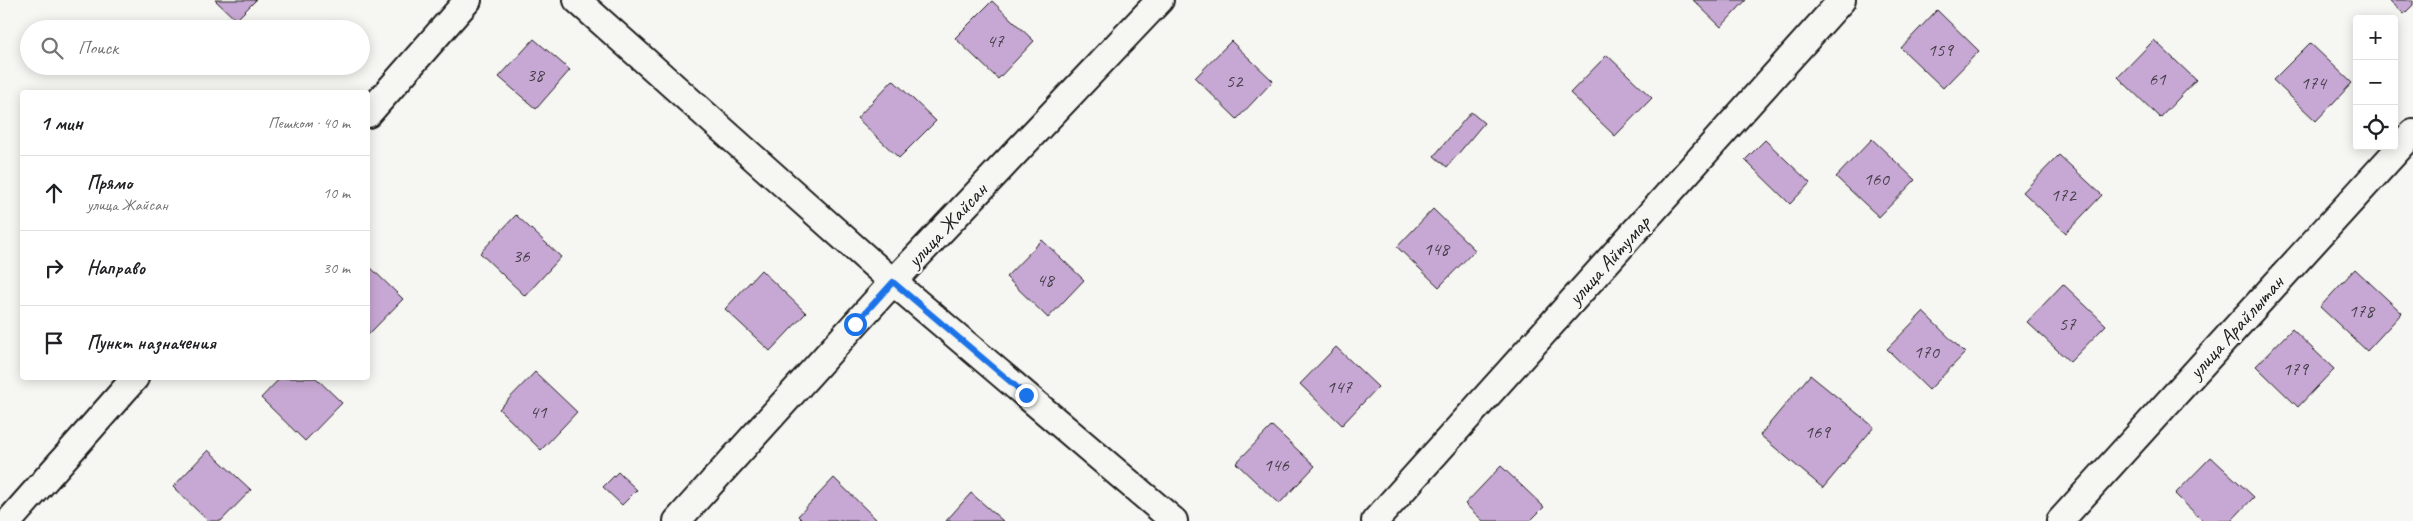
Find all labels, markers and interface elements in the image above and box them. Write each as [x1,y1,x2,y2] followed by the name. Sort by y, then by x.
[2353,15,2398,150] map controls
[2353,15,2398,60] button: +
[20,20,370,75] search box
[986,29,1005,53] house number: 47
[38,34,66,62] icon: search
[78,36,118,60] text: Поиск
[1927,38,1954,62] house number: 159
[2353,60,2398,105] button: −
[526,63,546,87] house number: 38
[2148,67,2167,91] house number: 61
[1225,69,1244,93] house number: 52
[2300,71,2328,95] house number: 174
[2353,105,2398,150] button: locate
[40,110,83,136] text: 1 мин
[268,113,350,133] text: Пешком · 40 m
[1863,167,1890,191] house number: 160
[87,171,132,195] text: Прямо
[900,176,994,274] street label: улица Жайсан
[40,179,68,207] icon: ahead
[323,183,350,203] text: 10 m
[2050,183,2077,207] house number: 172
[87,195,168,215] text: улица Жайсан
[1561,209,1657,311] street label: улица Айтумар
[1423,237,1451,261] house number: 148
[512,244,531,268] house number: 36
[40,254,68,282] icon: right
[87,256,145,280] text: Направо
[323,258,350,278] text: 30 m
[1036,268,1056,292] house number: 48
[2182,269,2290,385] street label: улица Арайлытан
[2348,299,2376,323] house number: 178
[2058,312,2077,336] house number: 57
[844,313,867,336] route start
[40,329,68,357] icon: arrive
[87,331,216,355] text: Пункт назначения
[1913,340,1940,364] house number: 170
[2282,357,2309,381] house number: 179
[1326,375,1353,399] house number: 147
[1015,384,1038,407] route end
[529,400,548,424] house number: 41
[1804,420,1831,444] house number: 169
[1263,453,1290,477] house number: 146

